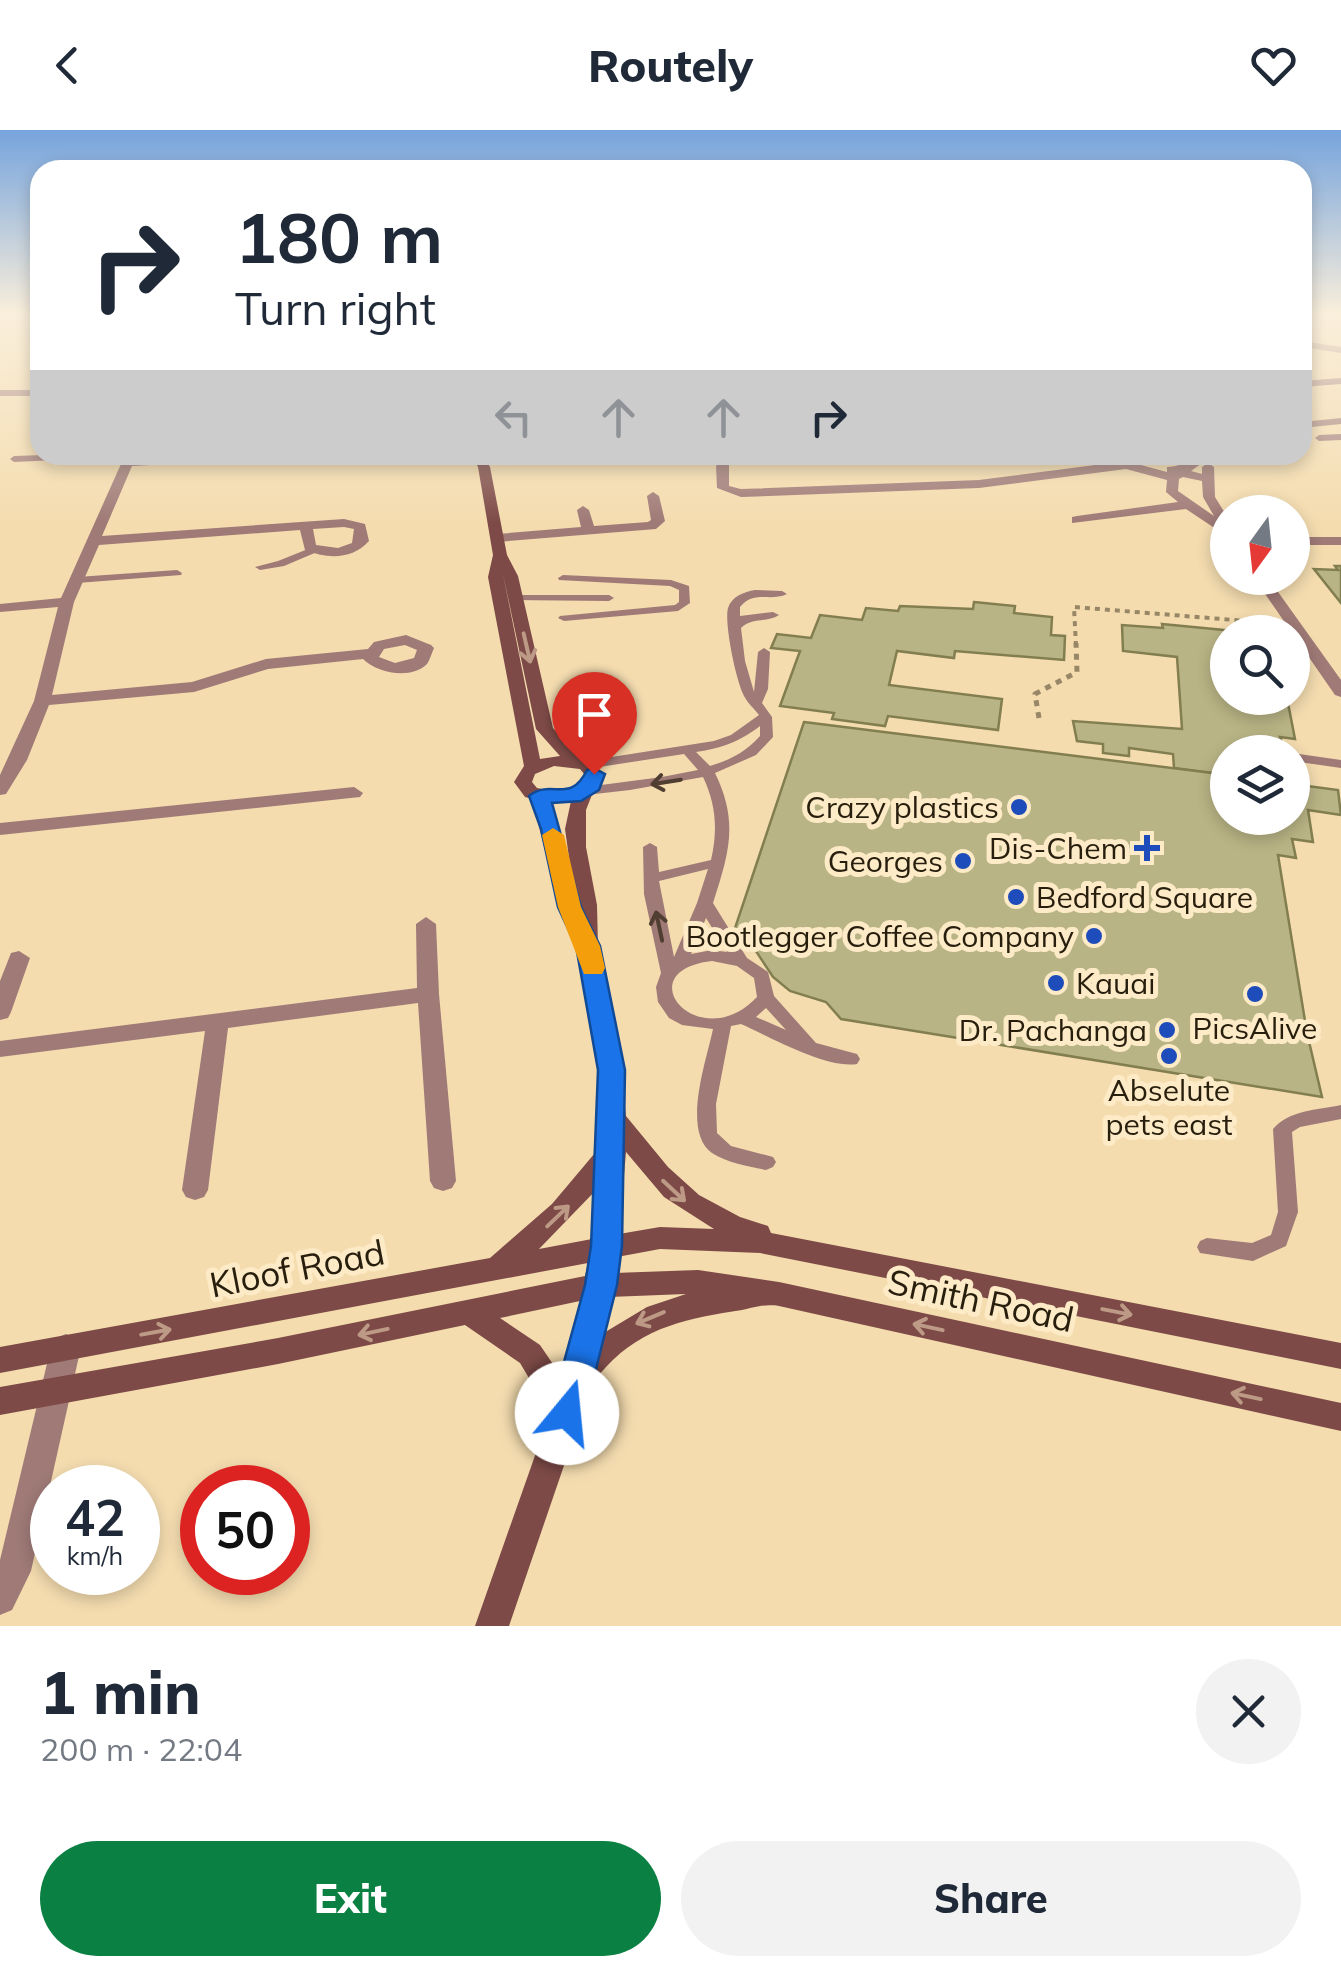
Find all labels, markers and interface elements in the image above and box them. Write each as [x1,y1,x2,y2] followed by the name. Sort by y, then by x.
[588,37,753,93] text: Routely
[40,38,95,93] icon: back
[1246,38,1301,93] icon: heart
[235,193,443,281] text: 180 m
[70,200,200,330] icon: right
[235,280,436,336] text: Turn right
[486,390,541,445] icon: left
[591,390,646,445] icon: ahead
[696,390,751,445] icon: ahead
[801,390,856,445] icon: right
[1210,495,1310,595] north arrow
[1210,495,1310,835] map controls
[1210,615,1310,715] button: search
[518,631,537,663] one-way arrow
[552,672,637,775] pin
[567,687,622,742] icon: arrive
[1210,735,1310,835] button: layers
[651,773,683,792] one-way arrow
[805,788,999,826] place label: Crazy plastics
[1008,796,1030,818] marker: Crazy plastics
[989,829,1127,867] place label: Dis-Chem
[1136,837,1158,859] marker: Dis-Chem
[828,842,943,880] place label: Georges
[952,850,974,872] marker: Georges
[1036,878,1253,916] place label: Bedford Square
[1005,886,1027,908] marker: Bedford Square
[648,911,667,943] one-way arrow
[686,917,1074,955] place label: Bootlegger Coffee Company
[1083,925,1105,947] marker: Bootlegger Coffee Company
[1076,964,1155,1002] place label: Kauai
[1045,972,1067,994] marker: Kauai
[1244,983,1266,1005] marker: PicsAlive
[1193,1009,1317,1047] place label: PicsAlive
[959,1011,1147,1049] place label: Dr. Pachanga
[1156,1019,1178,1041] marker: Dr. Pachanga
[1158,1045,1180,1067] marker: Abselute pets east
[1105,1071,1233,1143] place label: Abselute pets east
[661,1179,686,1202] one-way arrow
[546,1204,570,1228] one-way arrow
[206,1230,388,1306] street label: Kloof Road
[884,1259,1078,1341] street label: Smith Road
[1100,1303,1132,1322] one-way arrow
[635,1310,666,1328] one-way arrow
[913,1316,945,1335] one-way arrow
[140,1322,172,1341] one-way arrow
[357,1323,389,1342] one-way arrow
[515,1361,619,1465] position arrow
[1231,1386,1263,1404] one-way arrow
[180,1465,310,1595] speed limit sign: 50
[65,1486,125,1549] text: 42
[67,1540,123,1571] text: km/h
[40,1654,201,1729] text: 1 min
[1196,1659,1301,1764] button: close
[40,1729,242,1769] text: 200 m · 22:04
[40,1841,661,1956] button: Exit
[681,1841,1301,1956] button: Share

